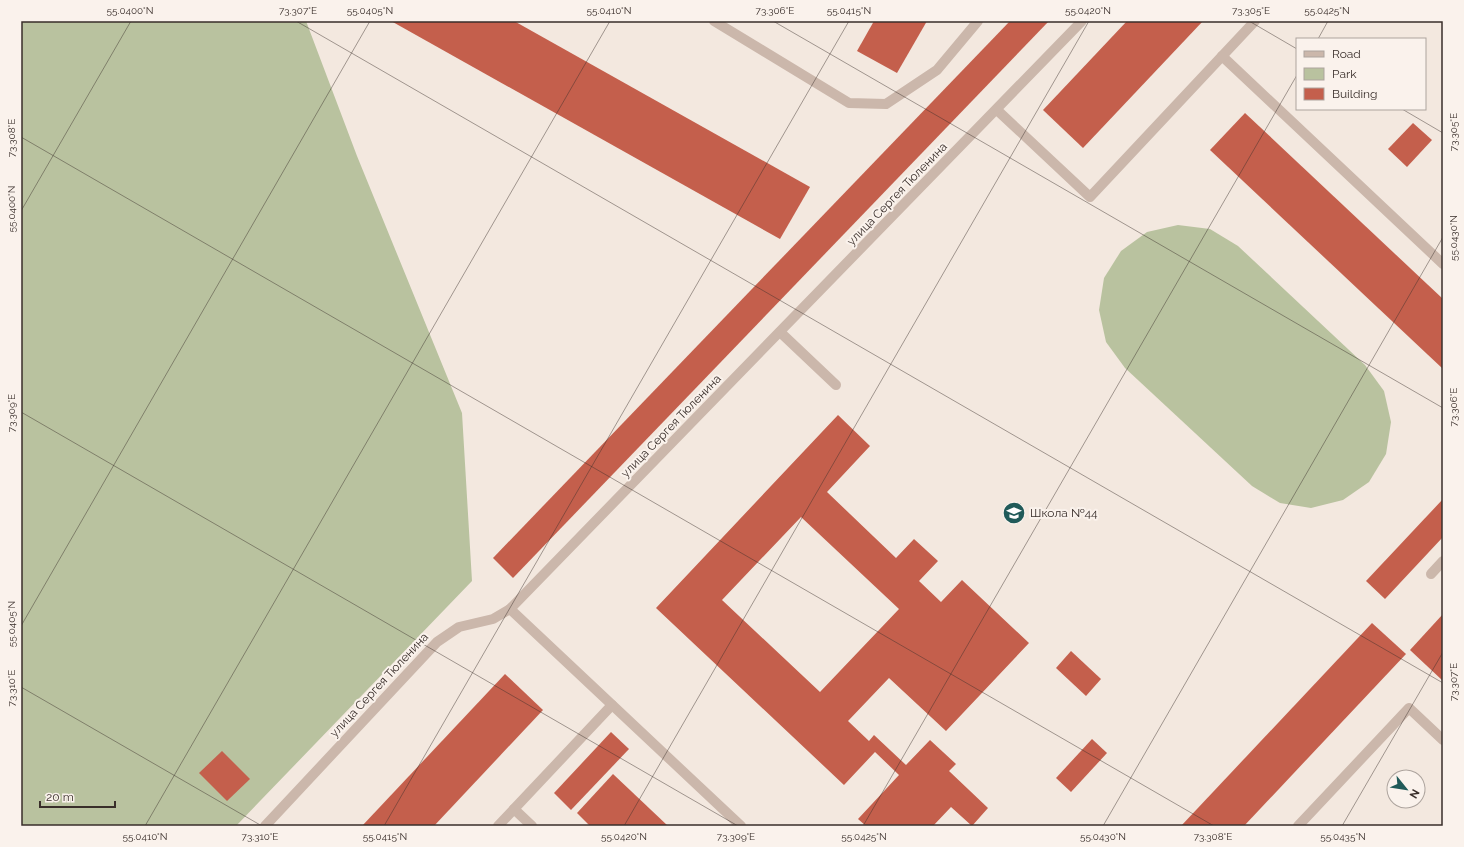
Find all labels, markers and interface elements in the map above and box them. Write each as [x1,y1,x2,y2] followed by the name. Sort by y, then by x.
[107,5,153,16] text: 55.0400°N
[279,5,317,16] text: 73.307°E
[347,5,393,16] text: 55.0405°N
[587,5,631,16] text: 55.0410°N
[756,5,794,16] text: 73.306°E
[827,5,871,16] text: 55.0415°N
[1065,5,1111,16] text: 55.0420°N
[1232,5,1270,16] text: 73.305°E
[1304,5,1350,16] text: 55.0425°N
[1296,38,1426,110] legend
[1332,47,1361,61] text: Road
[1332,67,1357,81] text: Park
[1332,87,1378,101] text: Building
[1448,113,1459,151] text: 73.305°E
[6,119,17,157] text: 73.308°E
[844,140,950,248] street label: улица Сергея Тюленина
[6,186,17,232] text: 55.0400°N
[1448,215,1459,261] text: 55.0430°N
[618,372,724,480] street label: улица Сергея Тюленина
[1448,388,1459,426] text: 73.306°E
[6,394,17,432] text: 73.309°E
[1001,500,1027,526] school or university icon: Школа №44
[1030,506,1098,520] place label: Школа №44
[6,601,17,647] text: 55.0405°N
[327,630,431,740] street label: улица Сергея Тюленина
[1448,663,1459,701] text: 73.307°E
[6,670,17,706] text: 73.310°E
[1386,769,1426,809] north arrow
[40,783,115,809] scale bar
[1406,787,1422,801] text: N
[46,790,74,804] text: 20 m
[123,831,167,842] text: 55.0410°N
[242,831,278,842] text: 73.310°E
[363,831,407,842] text: 55.0415°N
[601,831,647,842] text: 55.0420°N
[717,831,755,842] text: 73.309°E
[841,831,887,842] text: 55.0425°N
[1080,831,1126,842] text: 55.0430°N
[1194,831,1232,842] text: 73.308°E
[1320,831,1366,842] text: 55.0435°N

